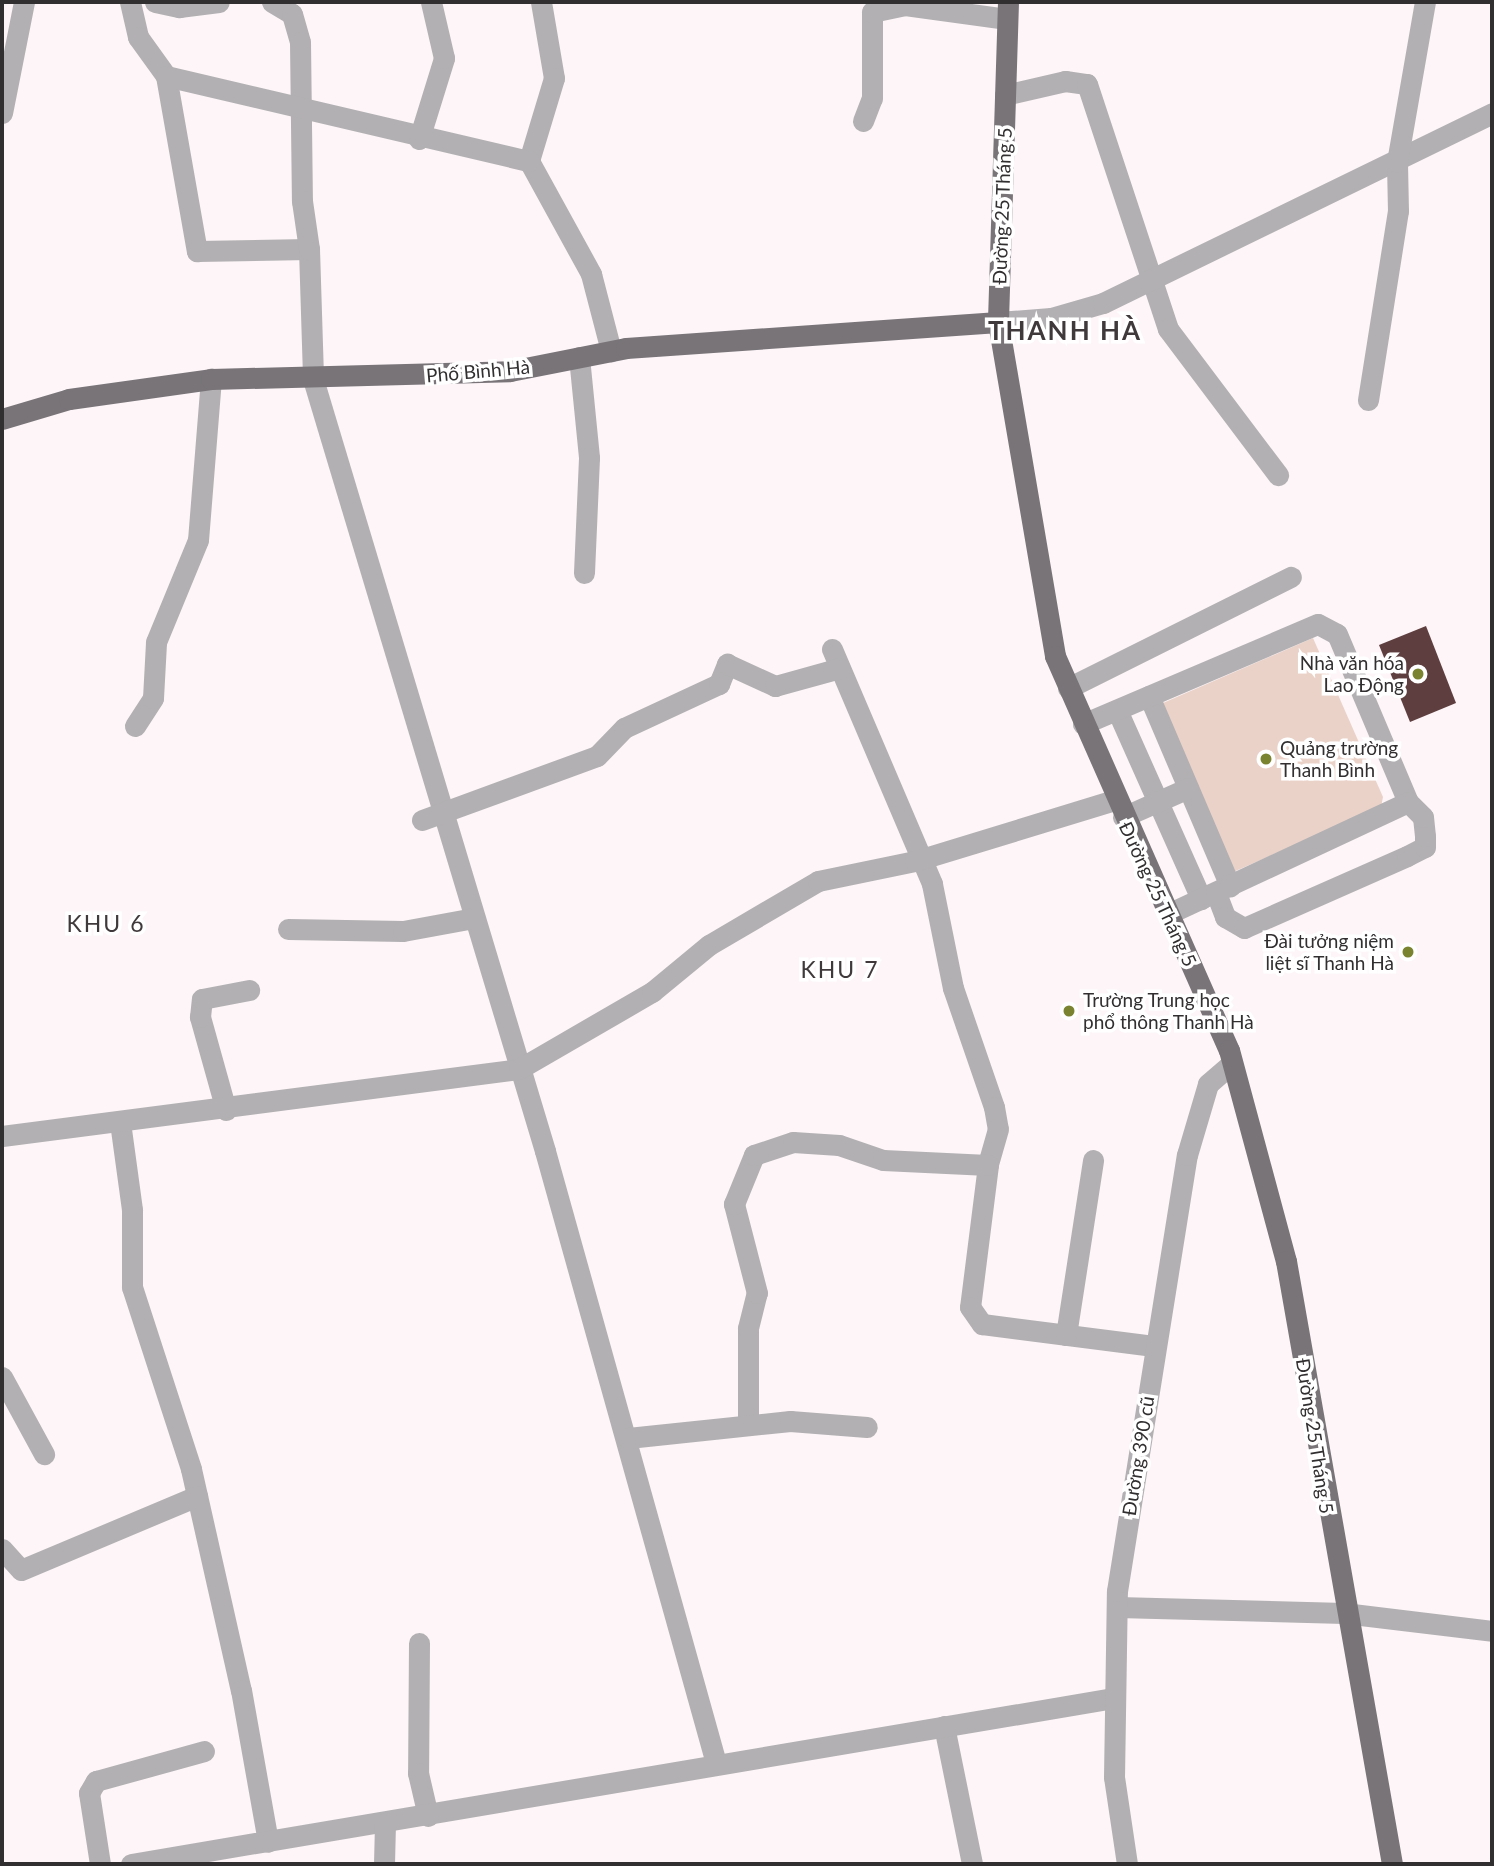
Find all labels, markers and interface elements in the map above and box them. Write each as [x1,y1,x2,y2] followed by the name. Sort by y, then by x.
[988,127,1016,285] street label: Đường 25 Tháng 5
[989,315,1141,347] district label: THANH HÀ
[425,355,531,387] street label: Phố Bình Hà
[1299,652,1404,696] place label: Nhà văn hóa Lao Động
[1410,666,1426,682] marker: Nhà văn hóa Lao Động
[1280,737,1398,781] place label: Quảng trường Thanh Bình
[1258,751,1274,767] marker: Quảng trường Thanh Bình
[1114,818,1202,970] street label: Đường 25 Tháng 5
[67,909,145,937] district label: KHU 6
[1264,930,1394,974] place label: Đài tưởng niệm liệt sĩ Thanh Hà
[1400,944,1416,960] marker: Đài tưởng niệm liệt sĩ Thanh Hà
[801,955,879,983] district label: KHU 7
[1083,989,1254,1033] place label: Trường Trung học phổ thông Thanh Hà
[1061,1003,1077,1019] marker: Trường Trung học phổ thông Thanh Hà
[1291,1356,1339,1516] street label: Đường 25 Tháng 5
[1117,1394,1159,1518] street label: Đường 390 cũ

